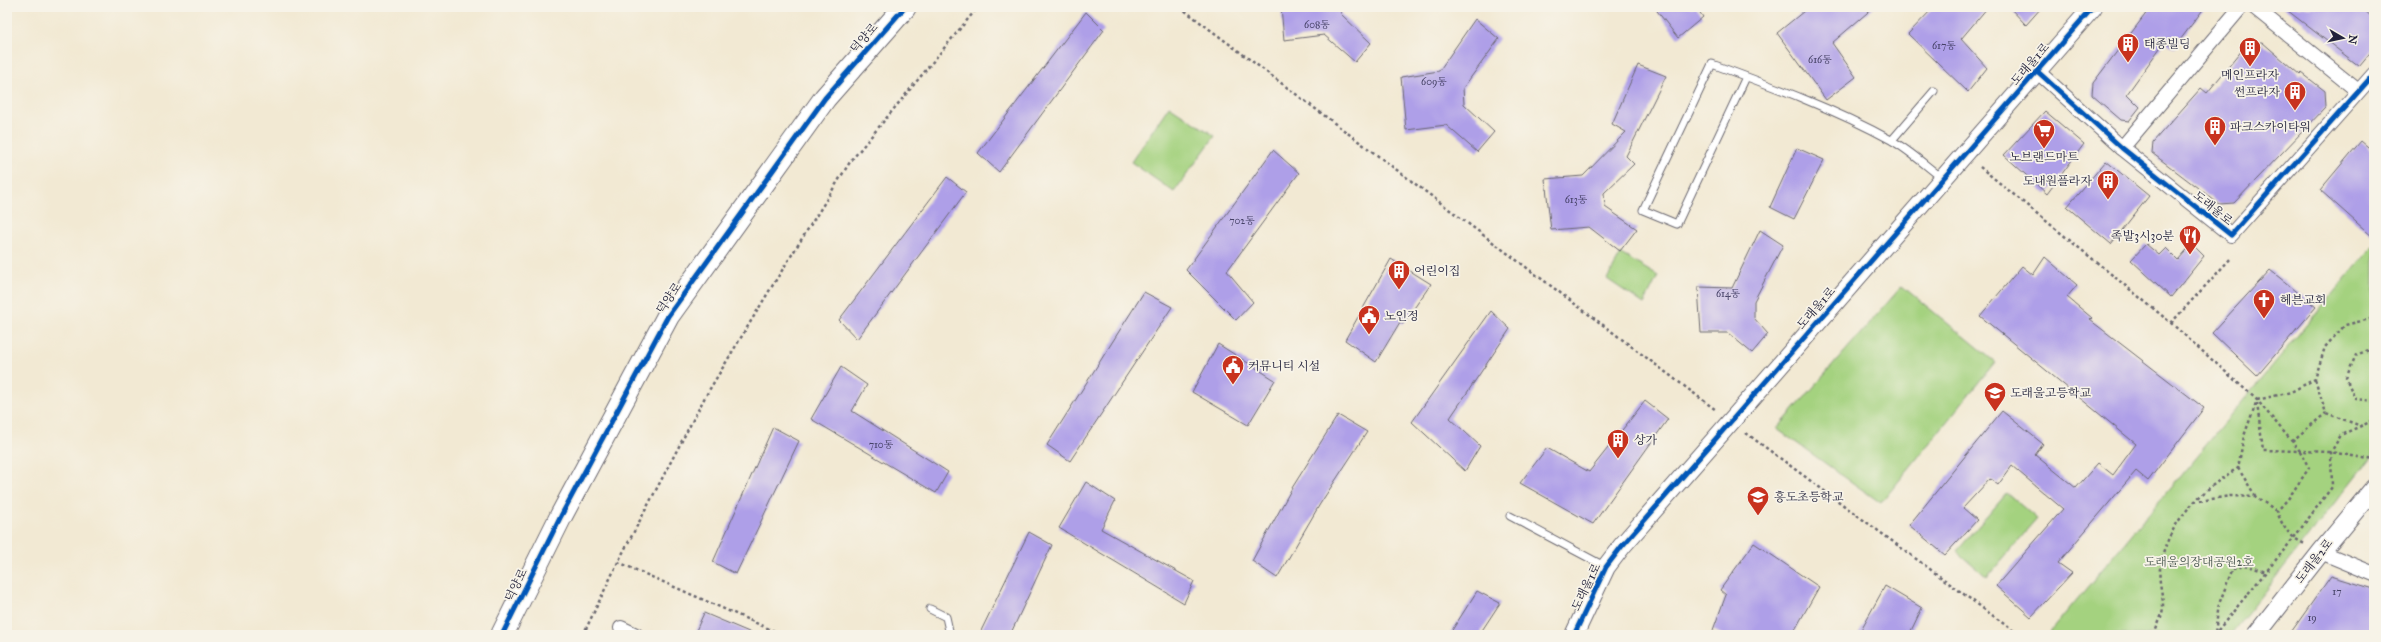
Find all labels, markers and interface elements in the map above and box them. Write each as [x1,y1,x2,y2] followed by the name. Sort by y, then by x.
[2323,18,2363,58] north arrow
[1304,19,1330,31] house number: 608동
[847,20,881,56] street label: 덕양로
[2115,31,2141,64] building icon: 태종빌딩
[2345,34,2360,46] text: N
[2237,35,2263,68] building icon: 메인프라자
[2144,37,2190,51] place label: 태종빌딩
[1932,40,1956,52] house number: 617동
[2008,40,2052,88] street label: 도래울1로
[1808,54,1832,66] house number: 616동
[2221,68,2279,82] place label: 메인프라자
[1421,76,1447,88] house number: 609동
[2282,79,2308,112] building icon: 썬프라자
[2234,85,2280,99] place label: 썬프라자
[2202,114,2228,147] building icon: 파크스카이타워
[2031,117,2057,150] supermarket icon: 노브랜드마트
[2230,120,2311,134] place label: 파크스카이타워
[2009,150,2079,164] place label: 노브랜드마트
[2095,168,2121,201] building icon: 도내원플라자
[2022,174,2092,188] place label: 도내원플라자
[2191,188,2236,228] street label: 도래울로
[1565,194,1588,206] house number: 613동
[1229,215,1255,227] house number: 702동
[2177,223,2203,256] restaurant icon: 족발3시30분
[2111,229,2174,243] place label: 족발3시30분
[1386,258,1412,291] building icon: 어린이집
[1414,264,1460,278] place label: 어린이집
[653,279,685,316] street label: 덕양로
[1794,284,1838,332] street label: 도래울1로
[2251,287,2277,320] church icon: 헤븐교회
[1716,288,1740,300] house number: 614동
[2280,293,2326,307] place label: 헤븐교회
[1356,303,1382,336] public building icon: 노인정
[1384,309,1419,323] place label: 노인정
[1220,353,1246,386] public building icon: 커뮤니티 시설
[1248,359,1320,373] place label: 커뮤니티 시설
[1982,380,2008,413] school or university icon: 도래울고등학교
[2010,386,2092,400] place label: 도래울고등학교
[1605,427,1631,460] building icon: 상가
[1634,433,1658,447] place label: 상가
[869,439,894,451] house number: 710동
[1745,484,1771,517] school or university icon: 흥도초등학교
[1774,490,1844,504] place label: 흥도초등학교
[2292,536,2336,586] street label: 도래울2로
[2144,555,2255,569] park label: 도래울의장대공원2호
[1569,561,1604,613] street label: 도래울1로
[502,566,530,604] street label: 덕양로
[2332,586,2342,598] house number: 17
[2307,612,2317,624] house number: 19

